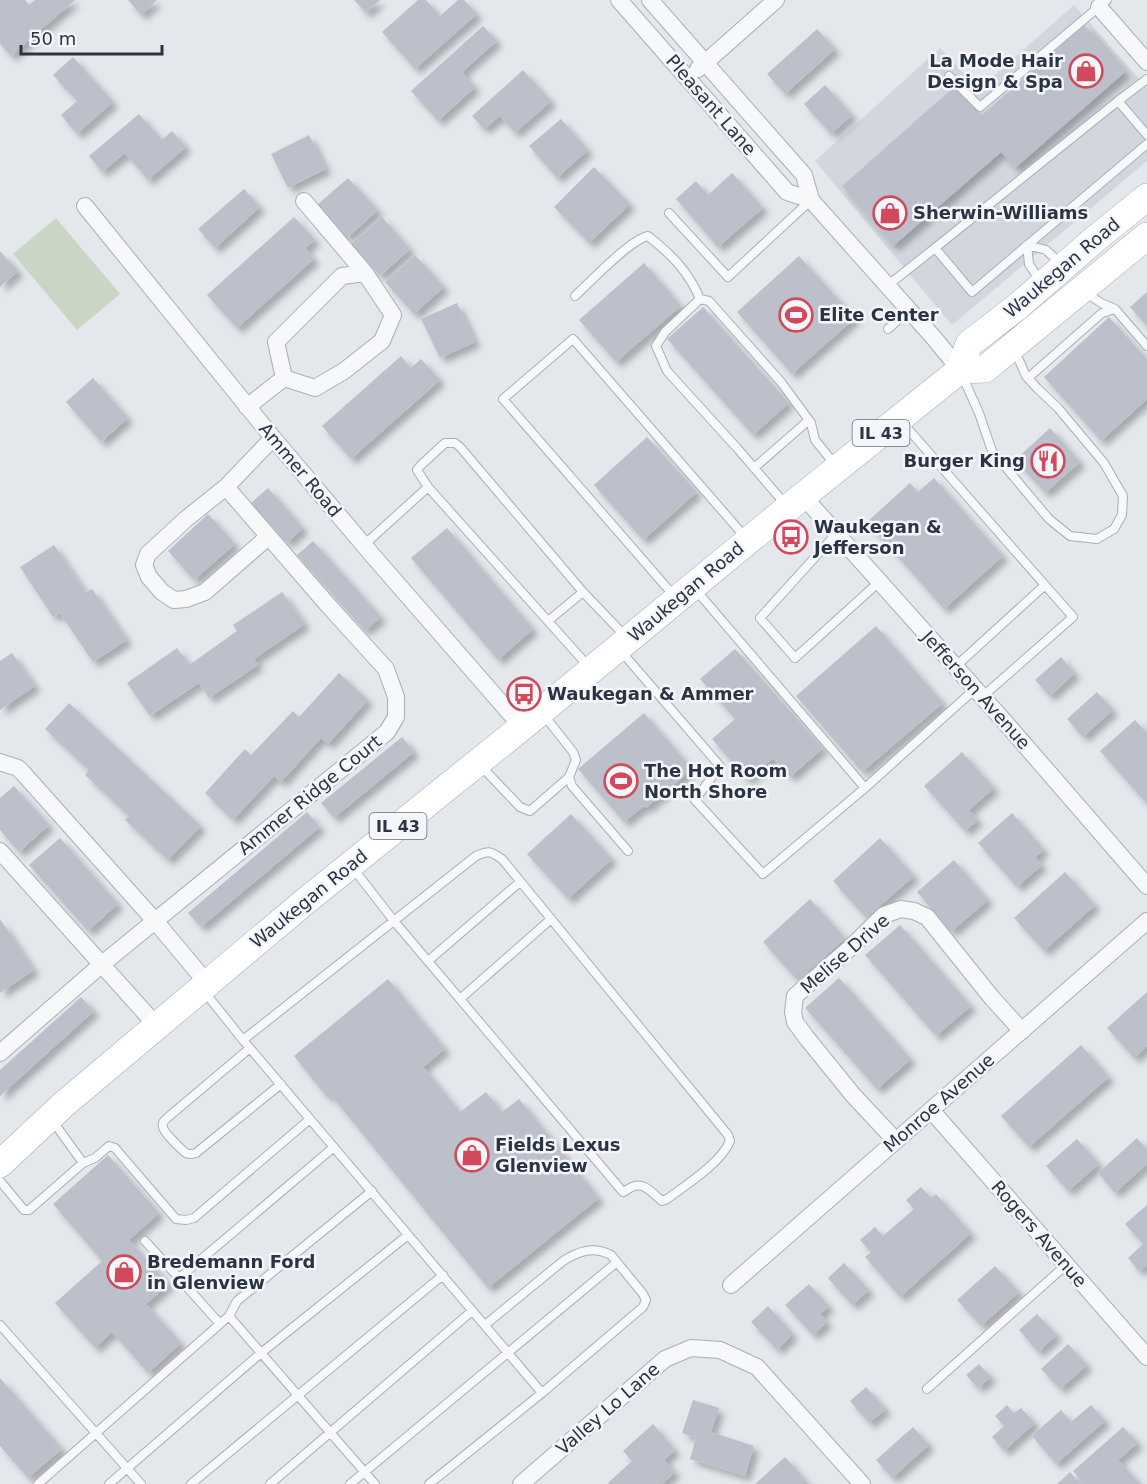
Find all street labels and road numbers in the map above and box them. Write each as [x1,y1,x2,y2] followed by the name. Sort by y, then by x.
[662,50,761,159] street label: Pleasant Lane
[1000,213,1124,322] street label: Waukegan Road
[255,418,346,521] street label: Ammer Road
[852,420,910,446] road number: IL 43
[624,537,748,646] street label: Waukegan Road
[917,626,1035,753] street label: Jefferson Avenue
[234,730,386,859] street label: Ammer Ridge Court
[370,813,426,839] road number: IL 43
[246,845,372,952] street label: Waukegan Road
[796,909,893,998] street label: Melise Drive
[879,1049,998,1156] street label: Monroe Avenue
[987,1176,1091,1291] street label: Rogers Avenue
[552,1358,663,1459] street label: Valley Lo Lane

